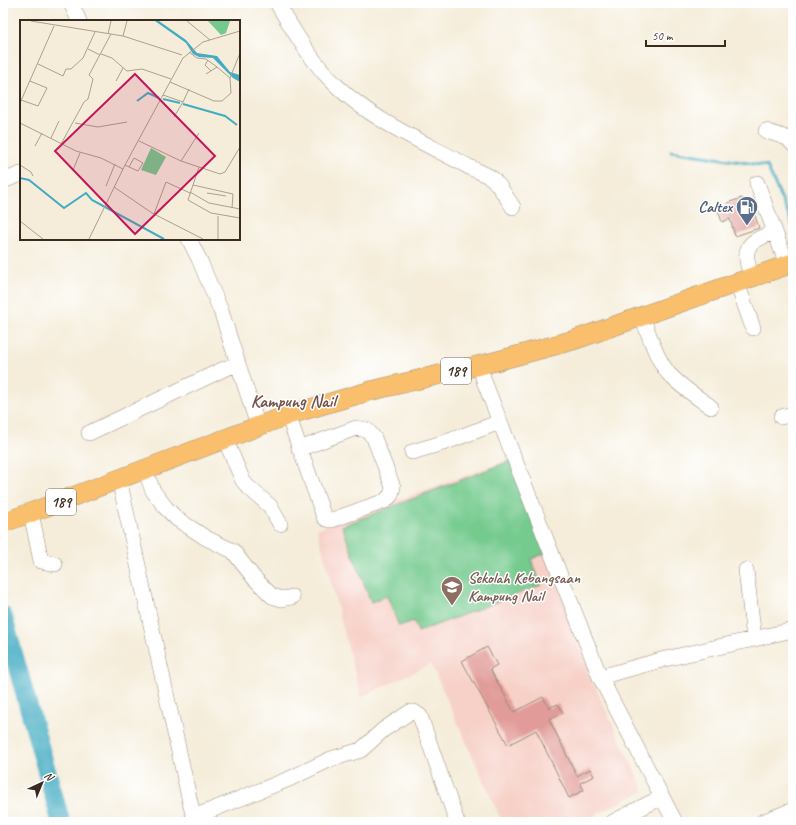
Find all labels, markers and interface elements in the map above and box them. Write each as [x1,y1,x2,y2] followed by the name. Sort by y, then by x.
[20,20,240,240] inset map
[646,22,725,48] scale bar
[652,28,674,44] text: 50 m
[734,194,760,227] fuel station icon: Caltex
[698,197,734,217] place label: Caltex
[441,358,471,384] road number: 189
[251,390,339,412] district label: Kampung Nail
[46,489,76,515] road number: 189
[468,568,581,606] place label: Sekolah Kebangsaan Kampung Nail
[439,574,465,607] school or university icon: Sekolah Kebangsaan Kampung Nail
[22,763,62,803] north arrow
[42,768,58,785] text: N

